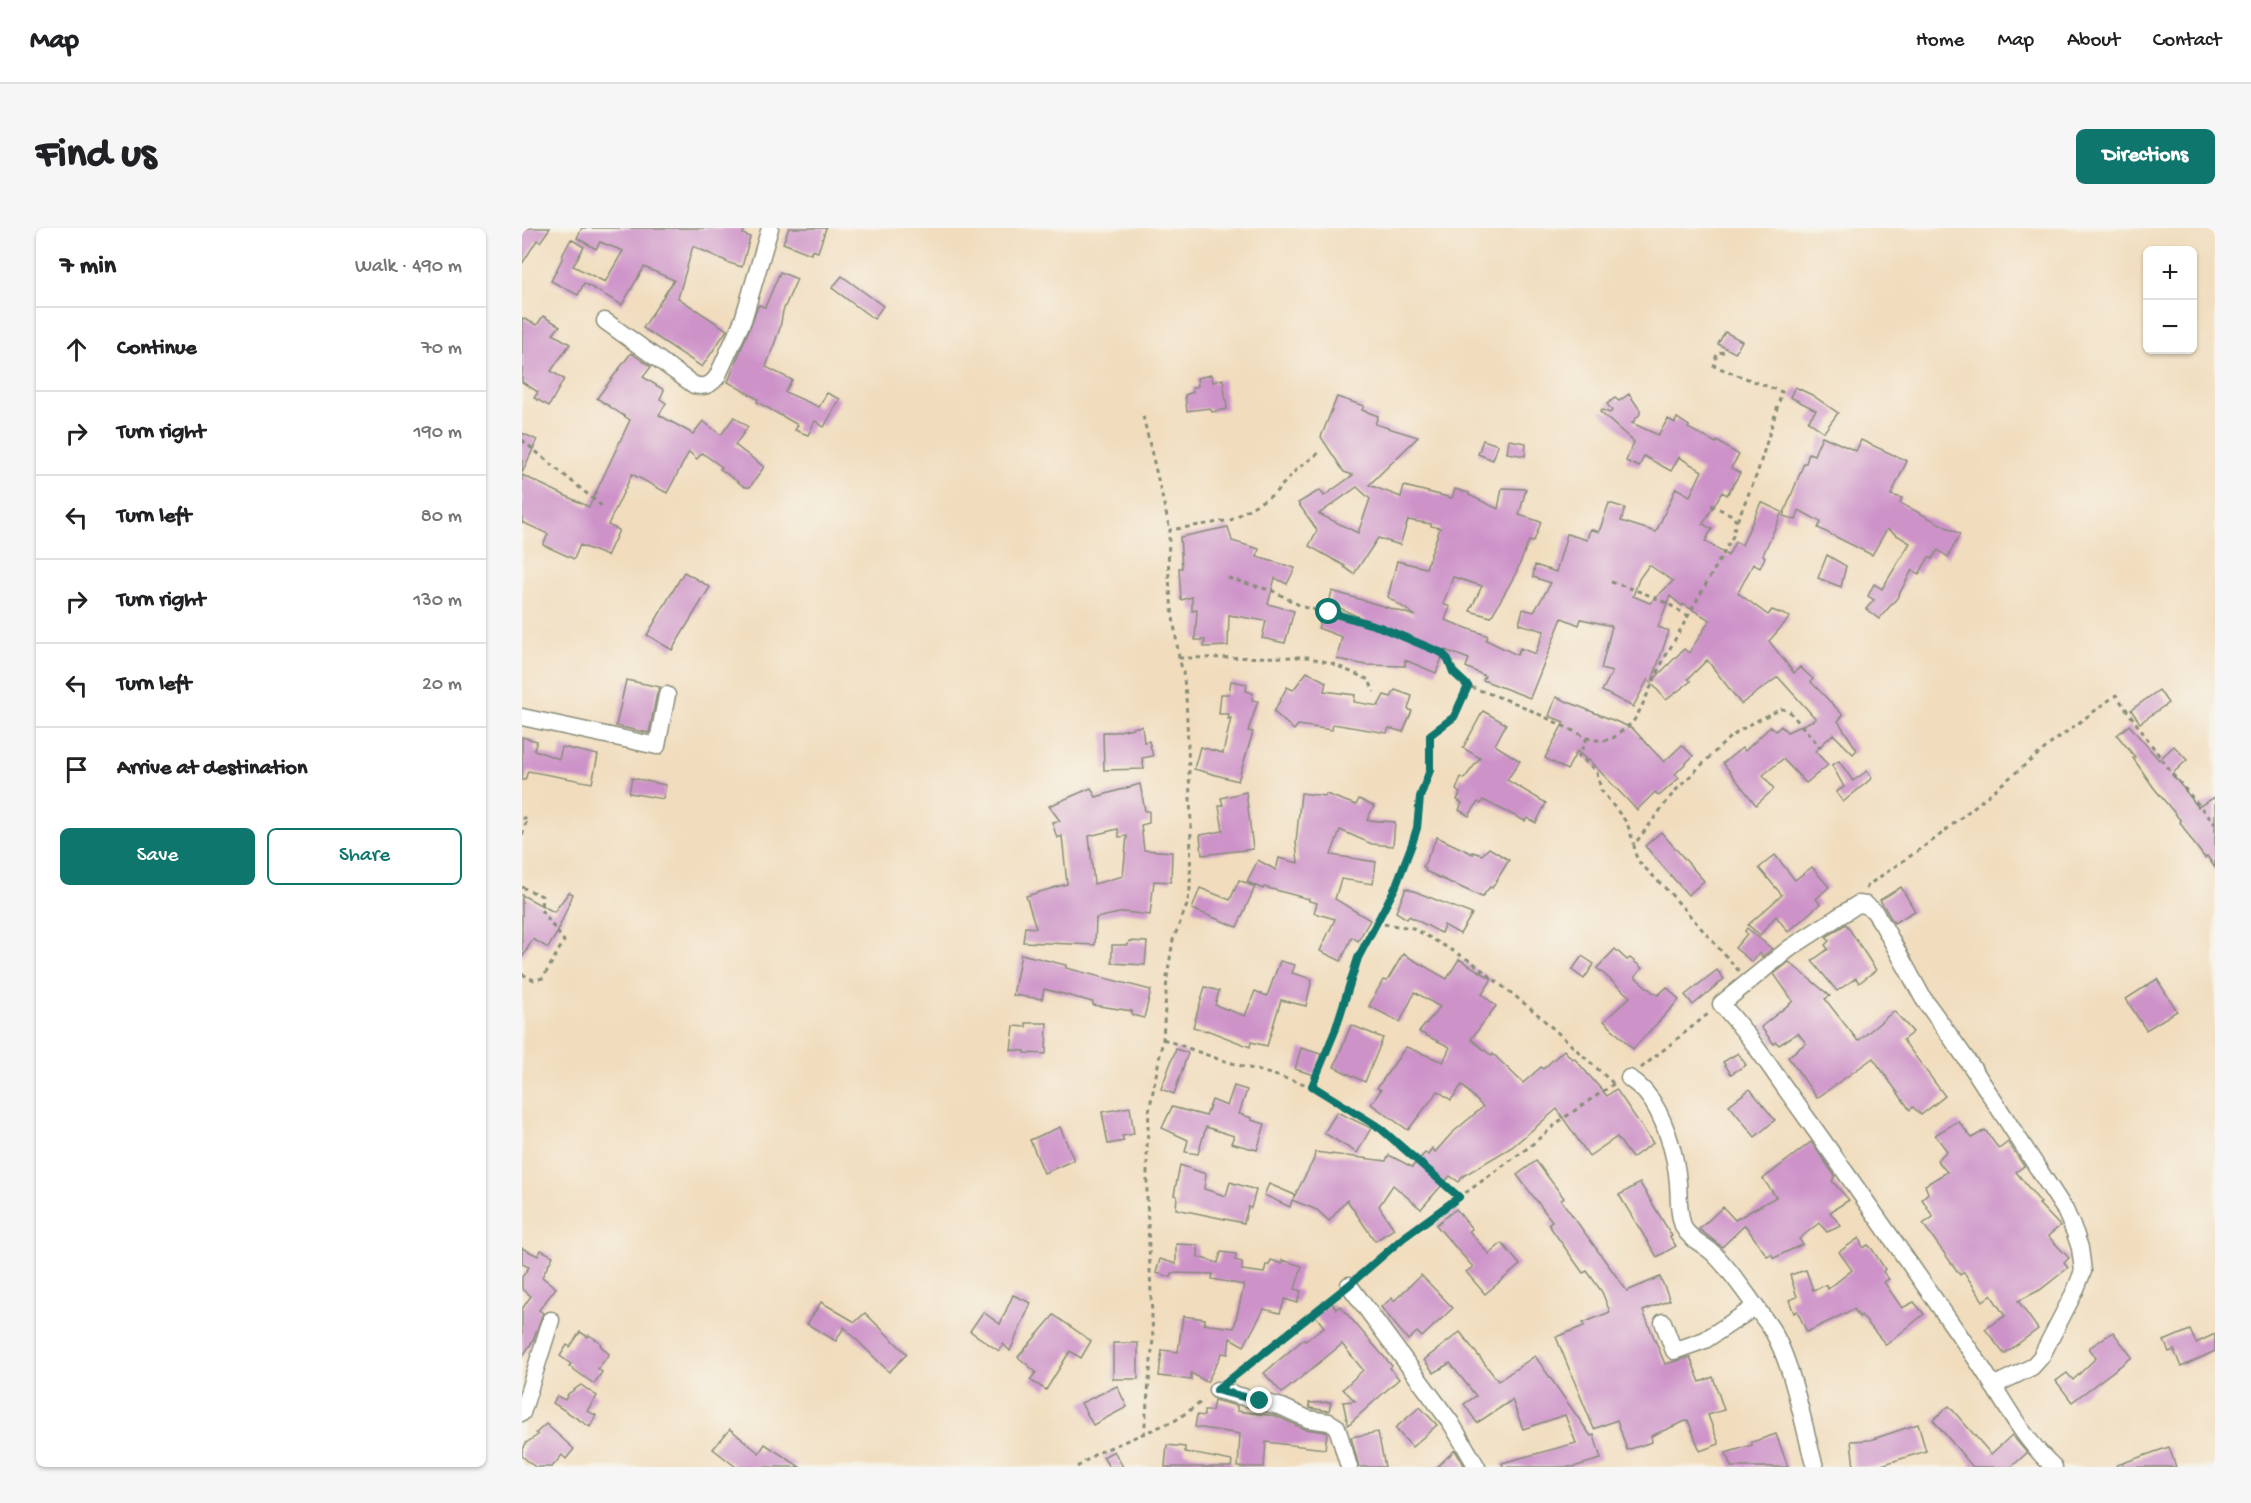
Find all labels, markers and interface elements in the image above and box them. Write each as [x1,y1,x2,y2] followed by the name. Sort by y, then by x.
[30,25,79,58] text: Map
[1916,29,1964,54] text: Home
[1997,29,2034,54] text: Map
[2067,29,2120,54] text: About
[2153,29,2221,54] text: Contact
[2076,129,2215,184] button: Directions
[36,132,156,181] text: Find us
[2143,246,2197,354] map controls
[2143,246,2197,300] button: +
[60,252,116,283] text: 7 min
[355,256,462,279] text: Walk · 490 m
[2143,300,2197,354] button: −
[60,333,93,366] icon: ahead
[117,336,197,362] text: Continue
[421,338,462,361] text: 70 m
[60,417,93,450] icon: right
[117,420,205,446] text: Turn right
[414,422,462,445] text: 190 m
[60,501,93,534] icon: left
[117,504,191,530] text: Turn left
[421,506,462,529] text: 80 m
[60,585,93,618] icon: right
[117,588,205,614] text: Turn right
[413,590,462,613] text: 130 m
[1315,598,1341,624] route start
[60,669,93,702] icon: left
[117,672,191,698] text: Turn left
[422,674,462,697] text: 20 m
[60,753,93,786] icon: arrive
[117,756,307,782] text: Arrive at destination
[60,828,255,885] button: Save
[267,828,462,885] button: Share
[1246,1387,1272,1413] route end

